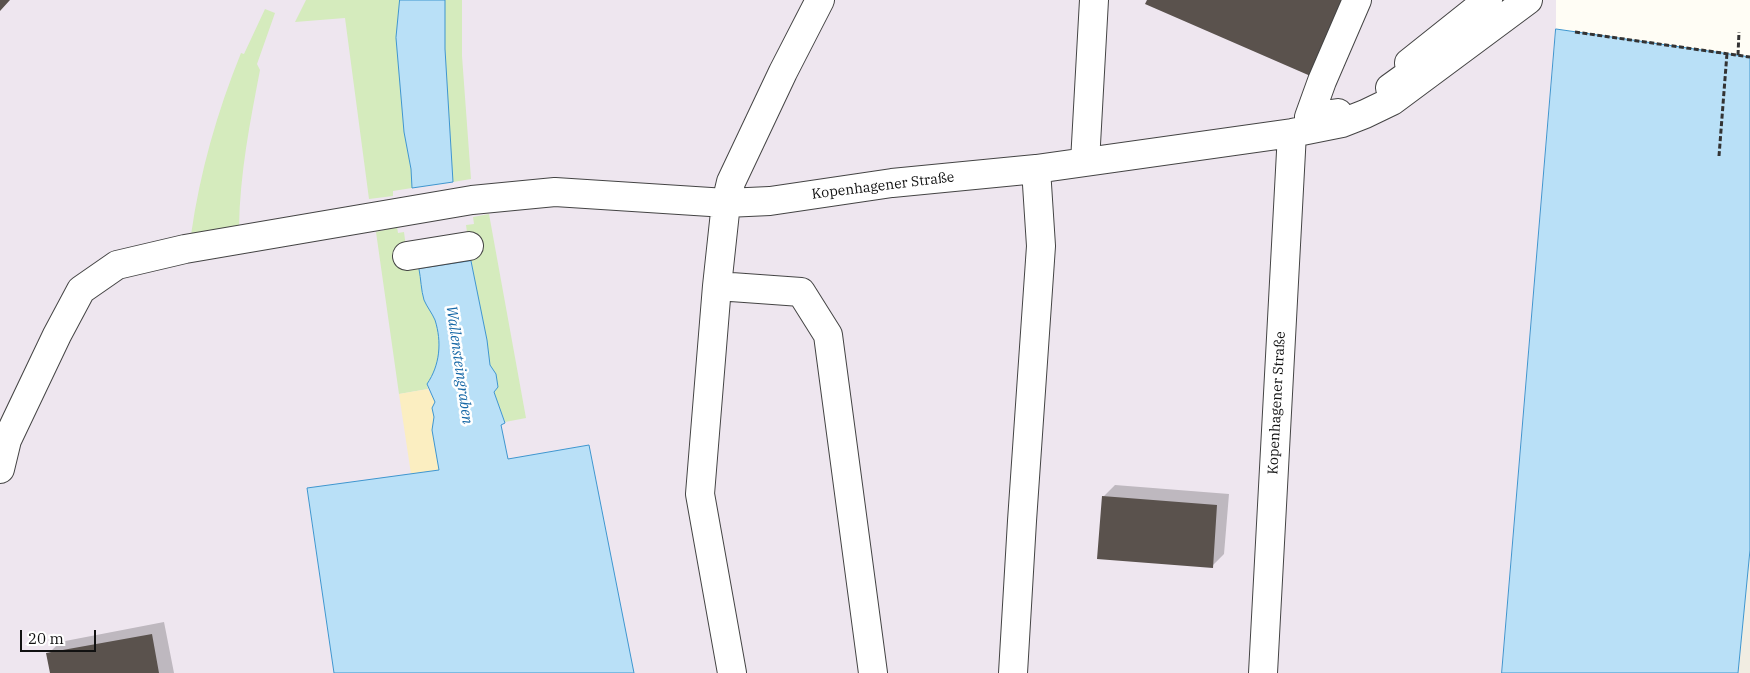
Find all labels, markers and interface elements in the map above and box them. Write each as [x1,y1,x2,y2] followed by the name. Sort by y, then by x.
[811,169,955,203] street label: Kopenhagener Straße
[442,305,476,425] water label: Wallensteingraben
[1265,331,1289,475] street label: Kopenhagener Straße
[22,620,99,652] scale bar
[28,629,64,648] text: 20 m

